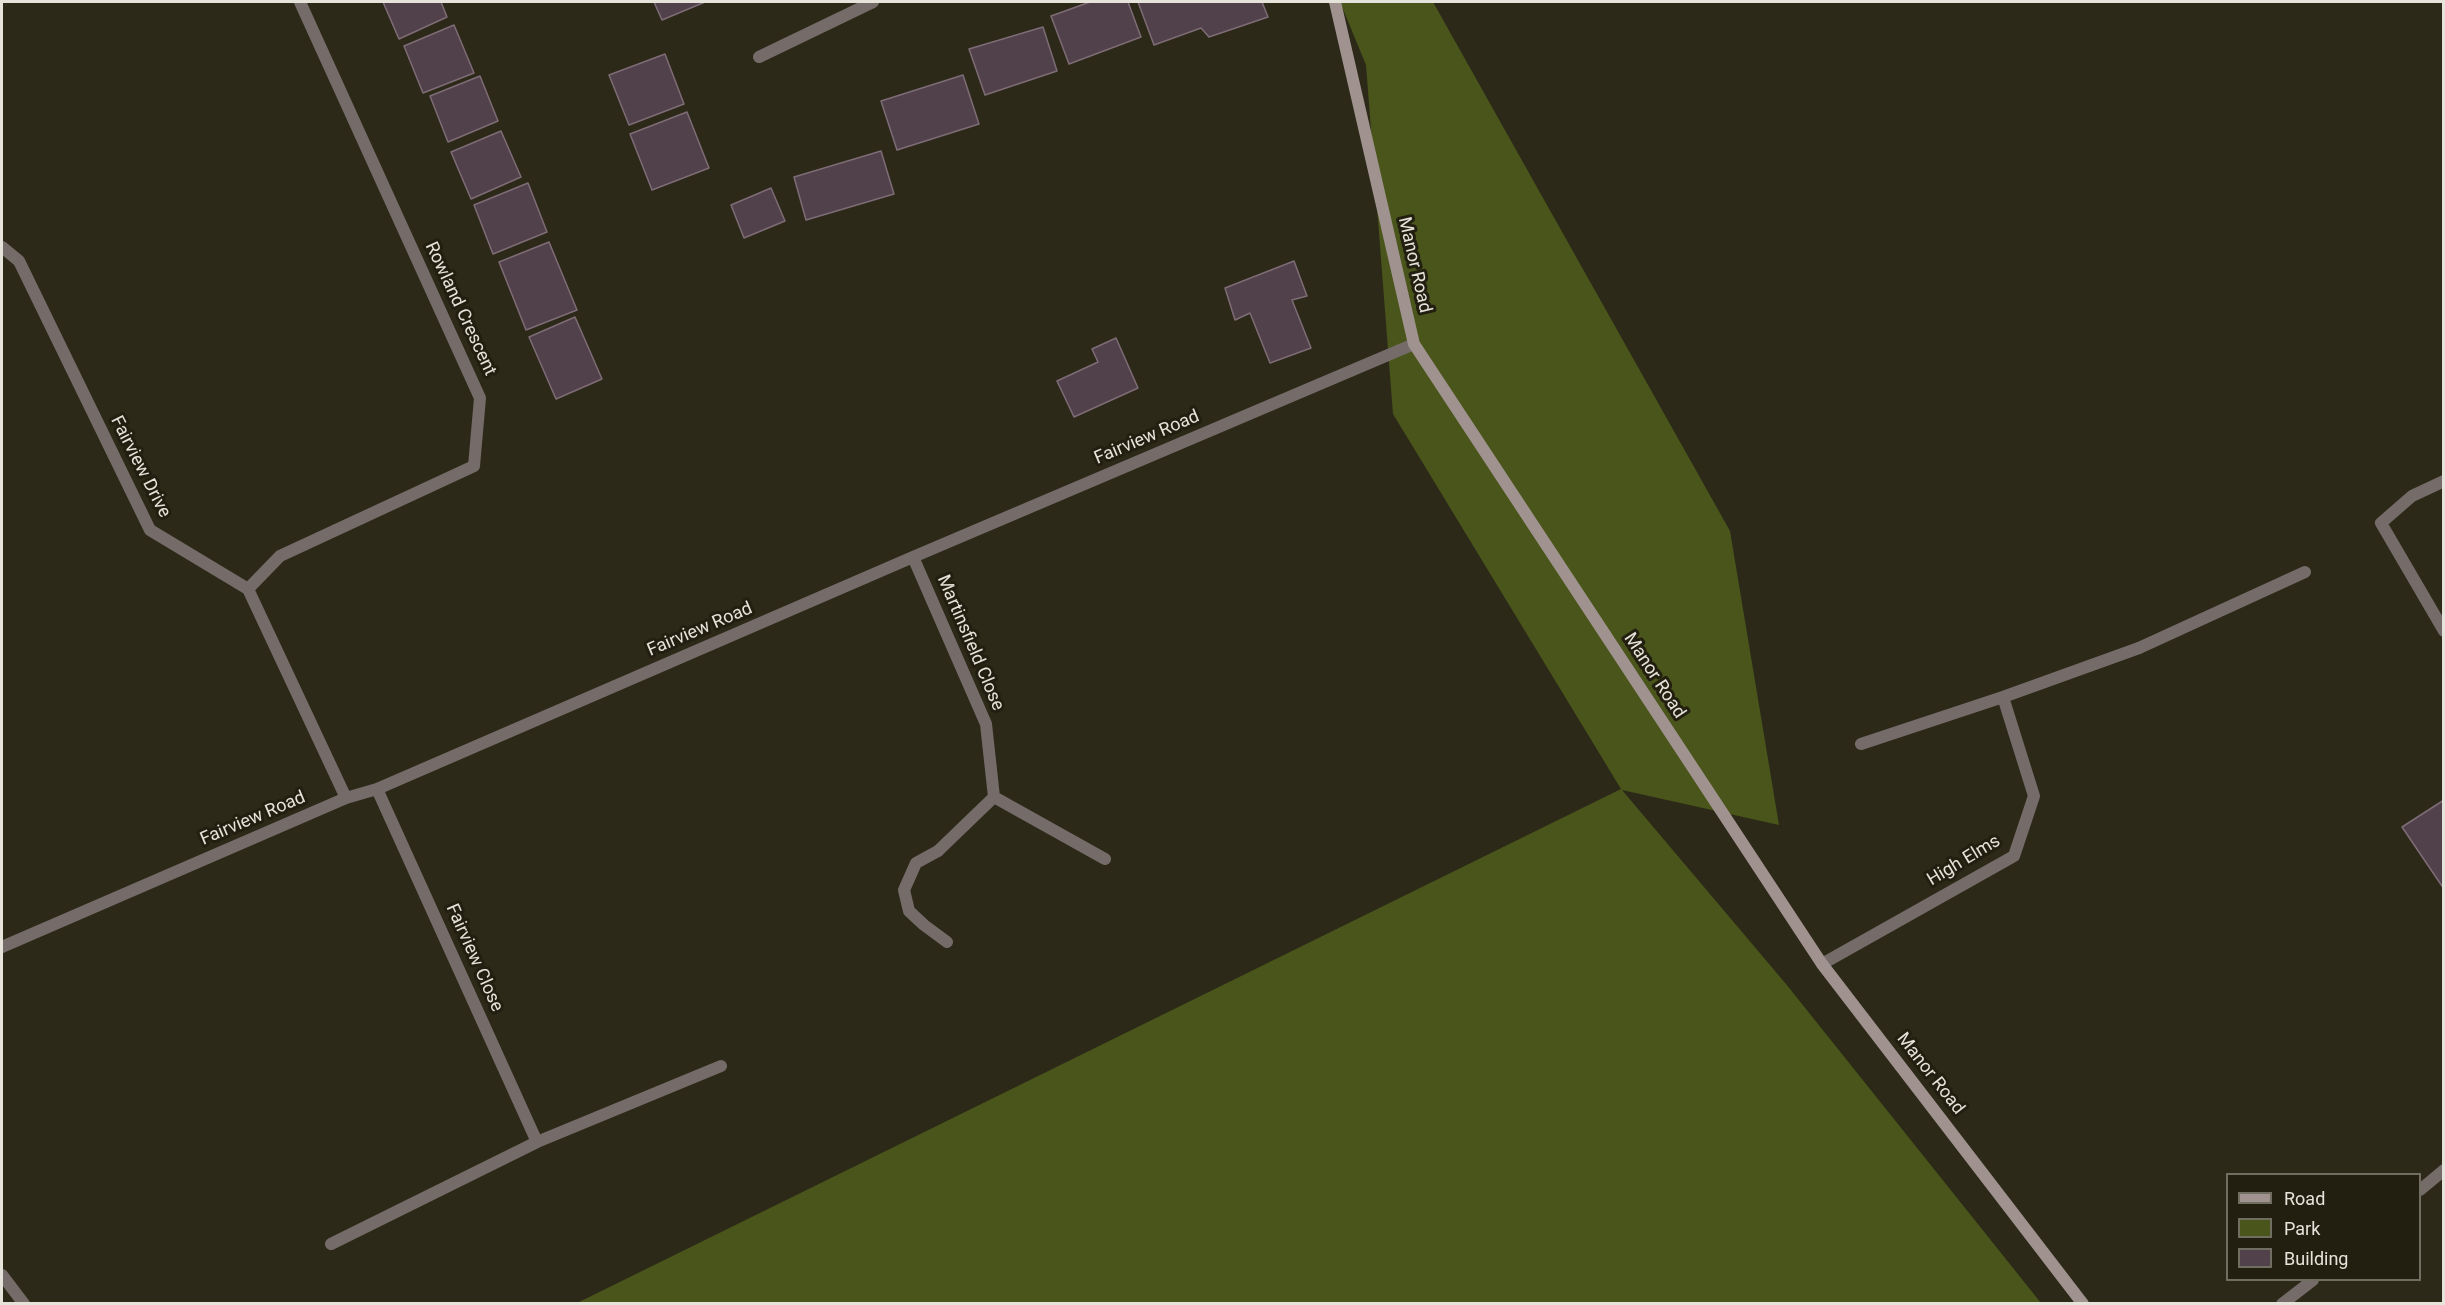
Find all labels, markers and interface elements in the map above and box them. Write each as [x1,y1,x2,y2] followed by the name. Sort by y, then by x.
[1393,215,1435,315] street label: Manor Road
[420,239,500,379] street label: Rowland Crescent
[1091,406,1203,470] street label: Fairview Road
[105,413,175,521] street label: Fairview Drive
[932,572,1008,714] street label: Martinsfield Close
[644,598,756,662] street label: Fairview Road
[1618,629,1690,723] street label: Manor Road
[197,787,309,851] street label: Fairview Road
[1924,831,2004,891] street label: High Elms
[441,901,507,1015] street label: Fairview Close
[1891,1029,1969,1119] street label: Manor Road
[2226,1173,2421,1281] legend
[2284,1188,2325,1209] text: Road
[2284,1218,2320,1239] text: Park
[2284,1248,2348,1269] text: Building

